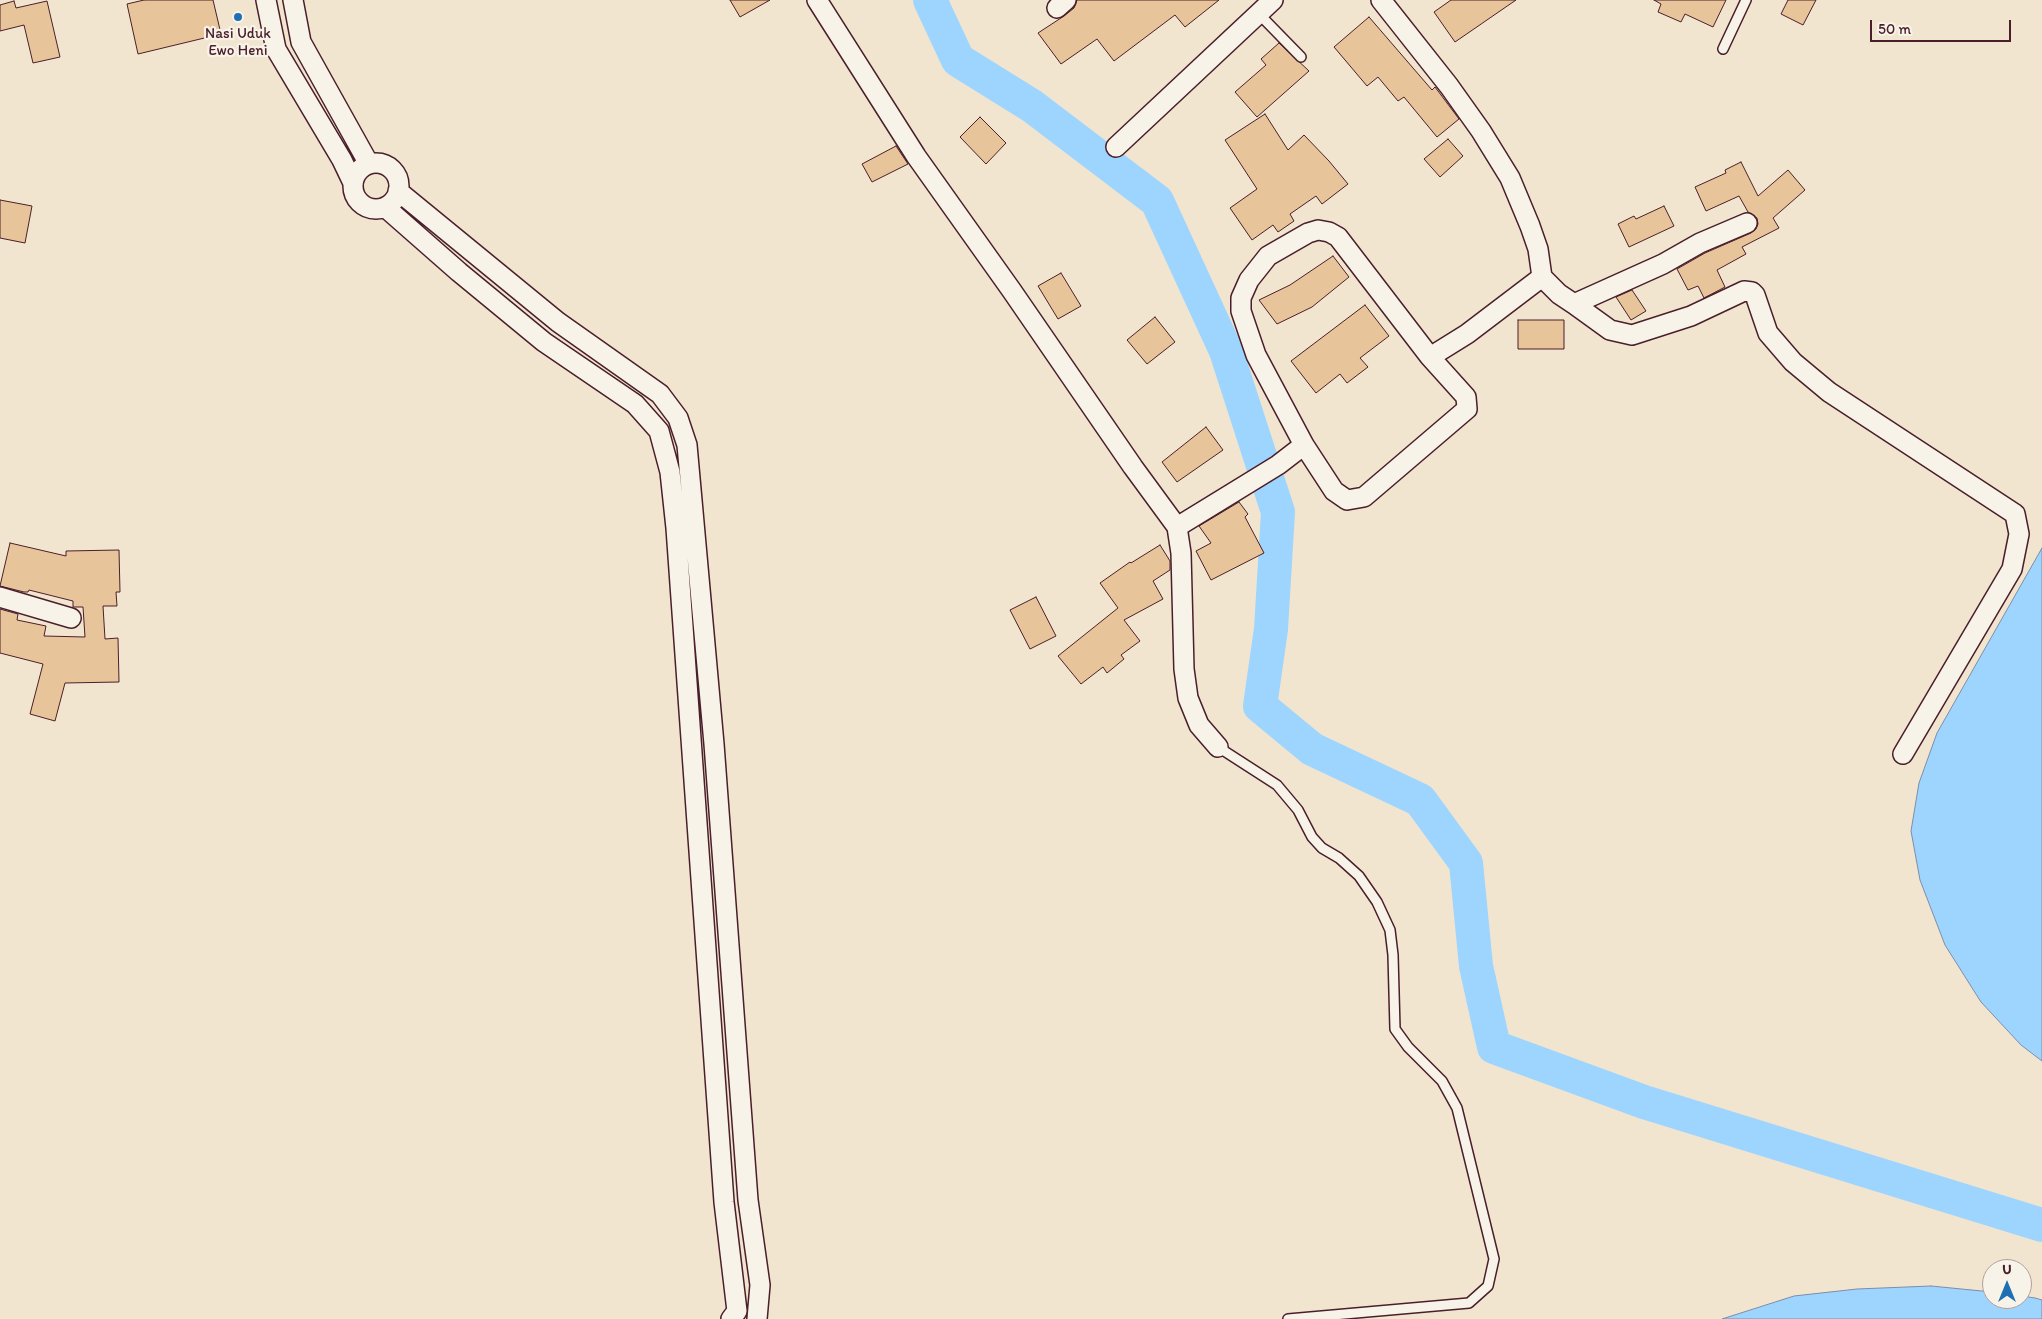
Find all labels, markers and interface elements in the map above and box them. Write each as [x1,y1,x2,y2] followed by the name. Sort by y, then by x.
[1872,10,2013,42] scale bar
[232,11,244,23] marker: Nasi Uduk Ewo Heni
[1878,20,1911,38] text: 50 m
[205,25,271,60] place label: Nasi Uduk Ewo Heni
[1982,1259,2032,1309] north arrow
[2002,1261,2012,1278] text: U

